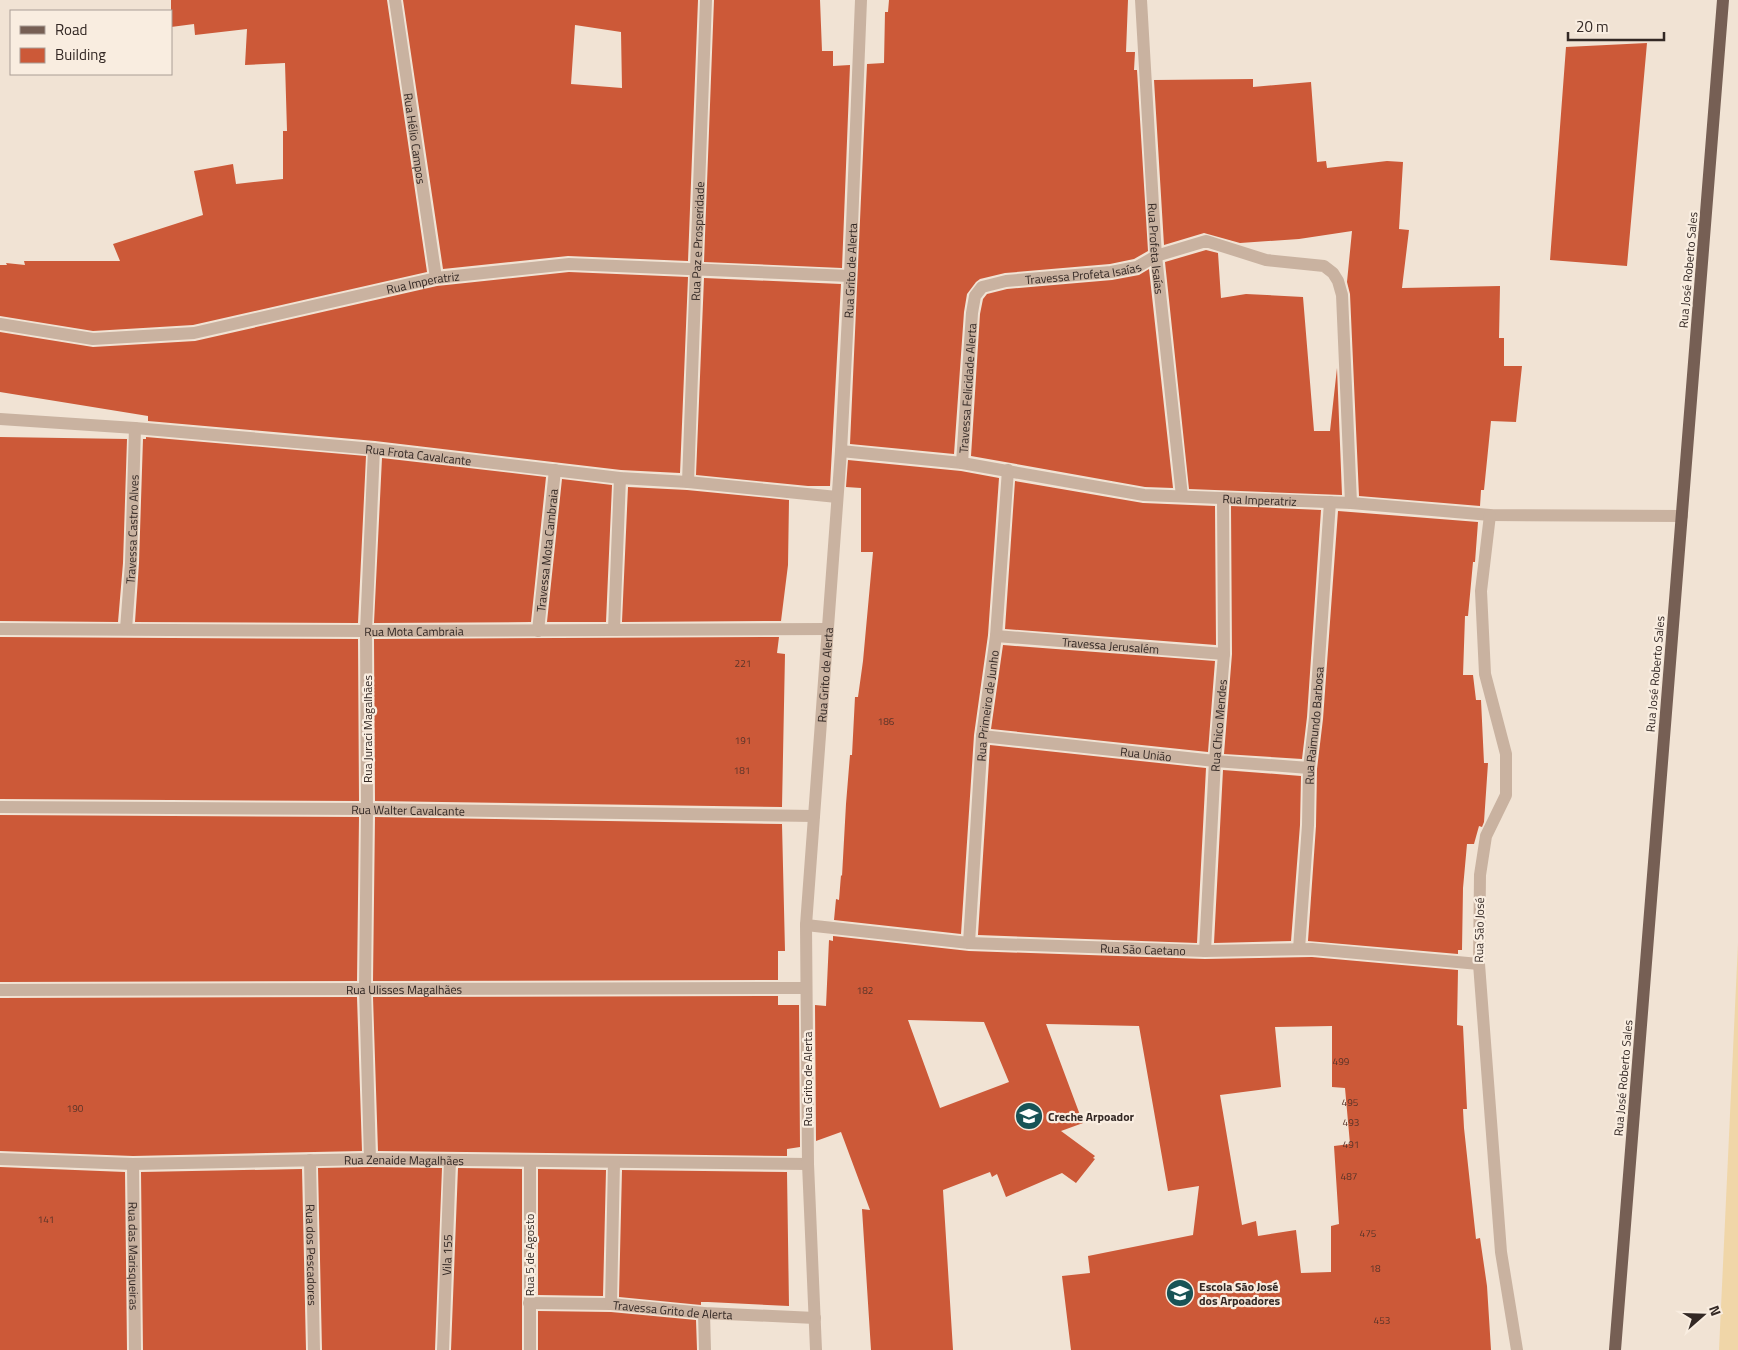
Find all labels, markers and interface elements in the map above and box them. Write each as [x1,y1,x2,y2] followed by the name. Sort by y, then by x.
[10,10,172,75] legend
[1568,10,1664,42] scale bar
[1576,15,1609,38] text: 20 m
[55,18,87,41] text: Road
[55,43,106,66] text: Building
[399,92,432,186] street label: Rua Hélio Campos
[685,181,709,301] street label: Rua Paz e Prosperidade
[1143,202,1170,296] street label: Rua Profeta Isaías
[1673,211,1703,329] street label: Rua José Roberto Sales
[838,223,862,319] street label: Rua Grito de Alerta
[1024,257,1145,289] street label: Travessa Profeta Isaías
[384,266,461,299] street label: Rua Imperatriz
[953,323,981,454] street label: Travessa Felicidade Alerta
[365,439,473,470] street label: Rua Frota Cavalcante
[120,474,143,585] street label: Travessa Castro Alves
[531,488,562,613] street label: Travessa Mota Cambraia
[1222,489,1297,510] street label: Rua Imperatriz
[1640,615,1670,733] street label: Rua José Roberto Sales
[364,621,464,641] street label: Rua Mota Cambraia
[811,627,837,723] street label: Rua Grito de Alerta
[1061,632,1160,658] street label: Travessa Jerusalém
[971,649,1003,762] street label: Rua Primeiro de Junho
[735,656,751,671] house number: 221
[1299,666,1328,785] street label: Rua Raimundo Barbosa
[358,675,377,783] street label: Rua Juraci Magalhães
[1205,678,1231,772] street label: Rua Chico Mendes
[878,714,895,729] house number: 186
[735,733,751,748] house number: 191
[1119,741,1173,766] street label: Rua União
[734,763,750,778] house number: 181
[351,799,465,820] street label: Rua Walter Cavalcante
[1469,897,1489,963] street label: Rua São José
[1100,938,1186,960] street label: Rua São Caetano
[346,979,463,999] street label: Rua Ulisses Magalhães
[857,983,873,998] house number: 182
[1608,1019,1638,1137] street label: Rua José Roberto Sales
[798,1031,817,1127] street label: Rua Grito de Alerta
[1333,1054,1350,1069] house number: 499
[1342,1095,1359,1110] house number: 495
[67,1101,84,1116] house number: 190
[1014,1101,1044,1131] school or university icon: Creche Arpoador
[1048,1107,1135,1126] place label: Creche Arpoador
[1343,1115,1359,1130] house number: 493
[1343,1137,1359,1152] house number: 491
[344,1149,464,1170] street label: Rua Zenaide Magalhães
[1341,1169,1357,1184] house number: 487
[124,1202,144,1311] street label: Rua das Marisqueiras
[301,1204,323,1306] street label: Rua dos Pescadores
[38,1212,54,1227] house number: 141
[520,1214,539,1296] street label: Rua 5 de Agosto
[1360,1226,1377,1241] house number: 475
[436,1234,457,1276] street label: Vila 155
[1369,1261,1381,1276] house number: 18
[1199,1277,1281,1310] place label: Escola São José dos Arpoadores
[1165,1278,1195,1308] school or university icon: Escola São José dos Arpoadores
[1678,1290,1728,1340] north arrow
[612,1295,733,1324] street label: Travessa Grito de Alerta
[1704,1302,1727,1319] text: N
[1374,1313,1390,1328] house number: 453

